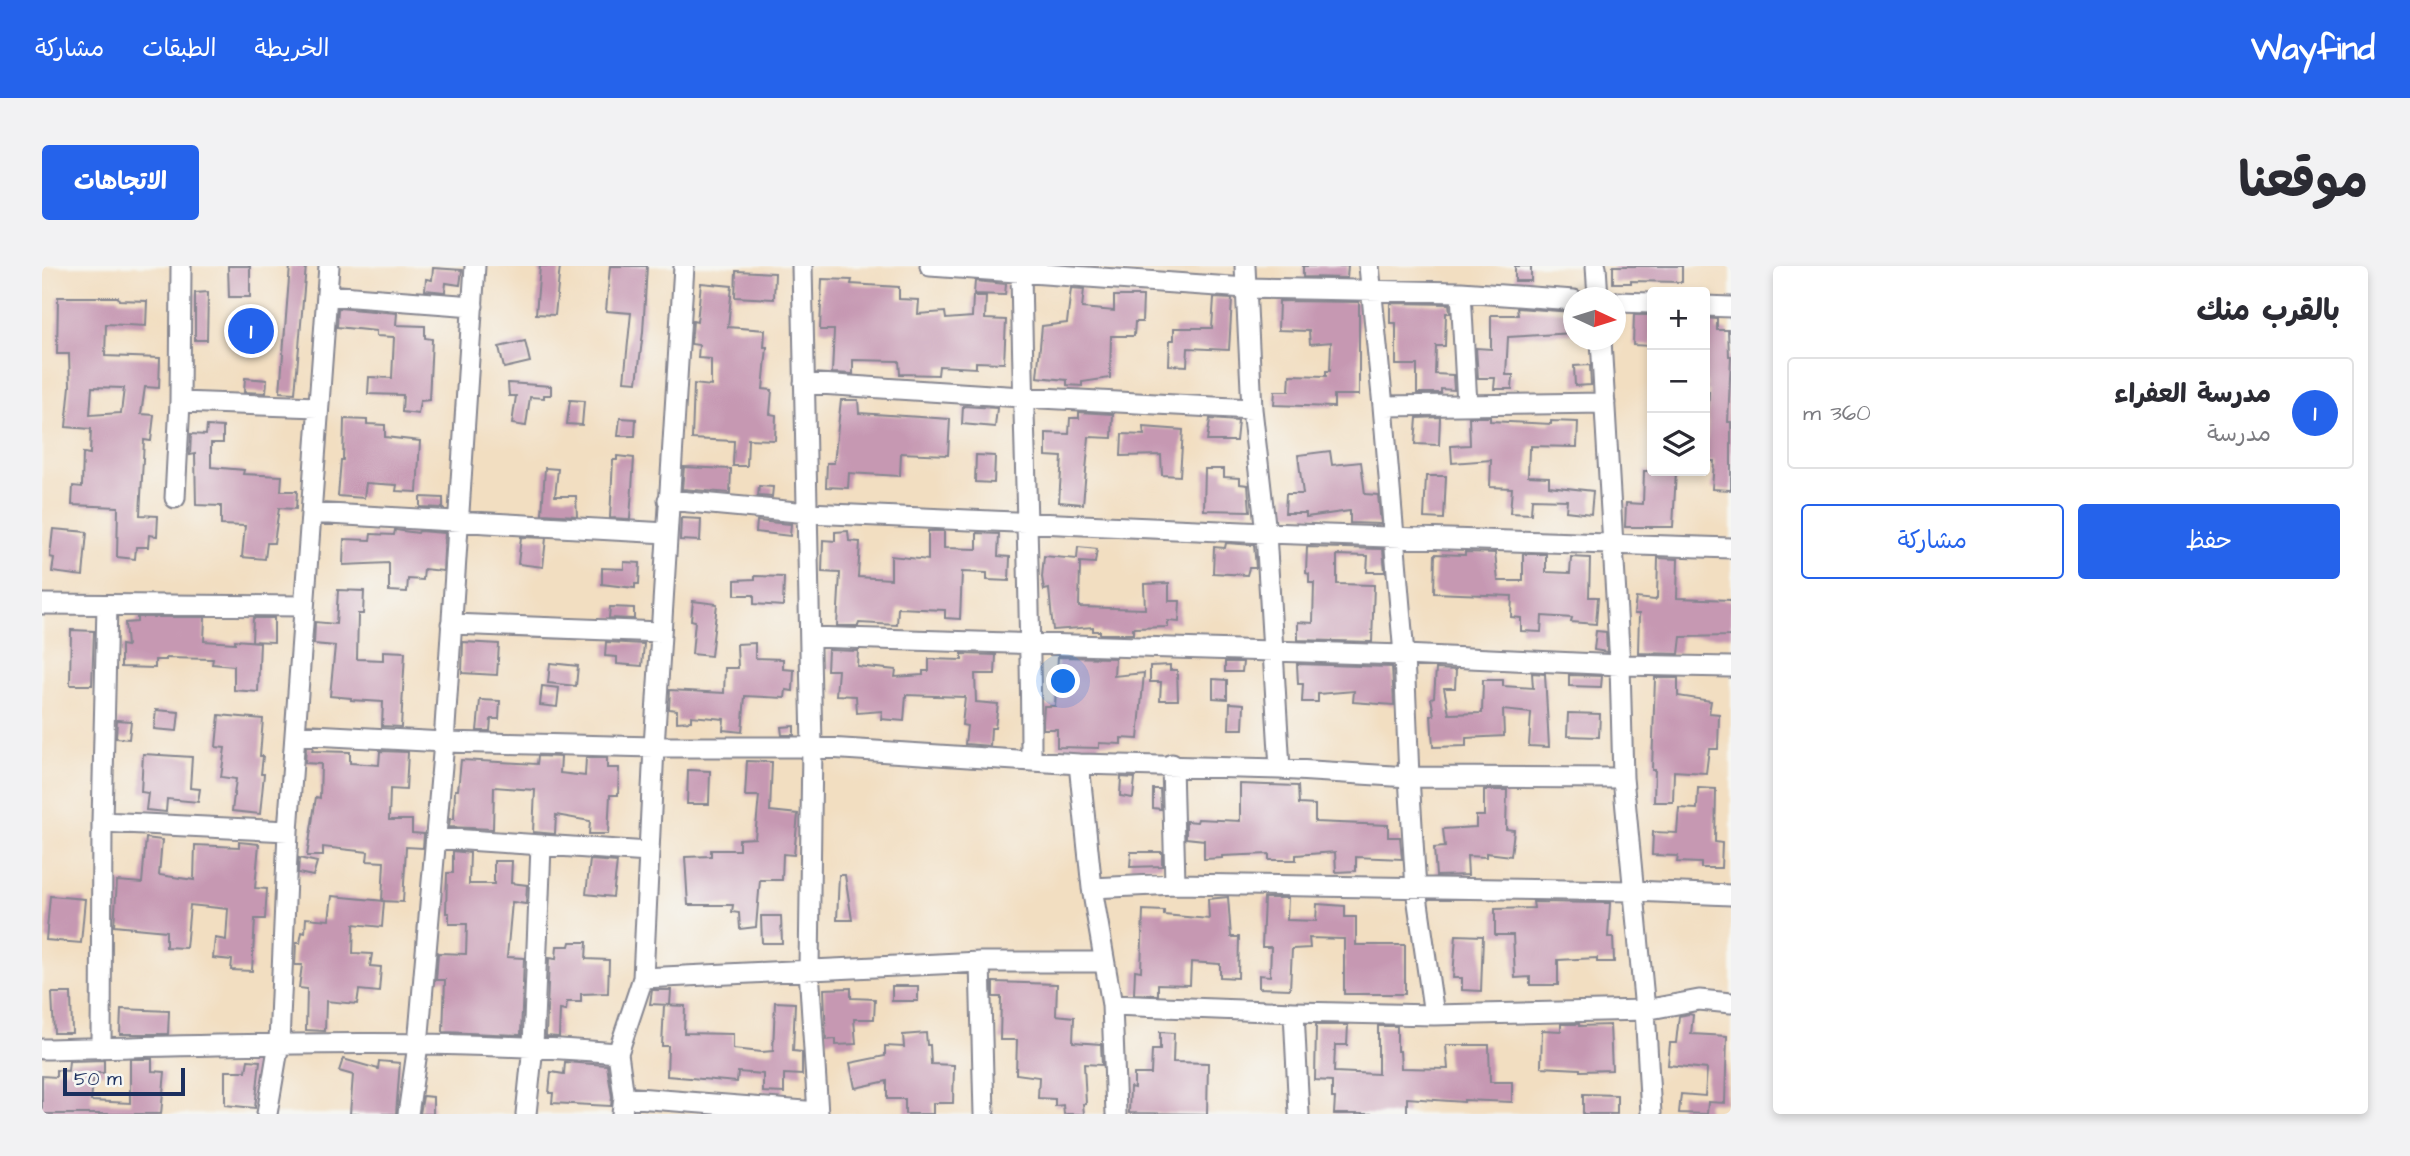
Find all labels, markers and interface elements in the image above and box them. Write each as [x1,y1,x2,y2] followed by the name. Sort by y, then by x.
[2251,26,2375,72] text: Wayfind
[35,32,104,66] text: مشاركة
[142,32,217,66] text: الطبقات
[255,32,329,66] text: الخريطة
[42,145,199,220] button: الاتجاهات
[2238,148,2368,216] text: موقعنا
[1563,287,1626,350] north arrow
[1647,287,1710,476] map controls
[1647,287,1710,350] button: +
[2196,290,2340,332] text: بالقرب منك
[228,305,274,357] pin: 1
[1647,350,1710,413] button: −
[2114,376,2271,412] text: مدرسة العفراء
[1803,397,1871,429] text: 360 m
[2314,397,2316,429] text: 1
[1647,413,1710,476] button: layers
[2207,418,2271,450] text: مدرسة
[1801,504,2064,579] button: مشاركة
[2078,504,2340,579] button: حفظ
[1046,664,1080,698] your location
[63,1065,186,1097] scale bar
[74,1066,122,1093] text: 50 m

